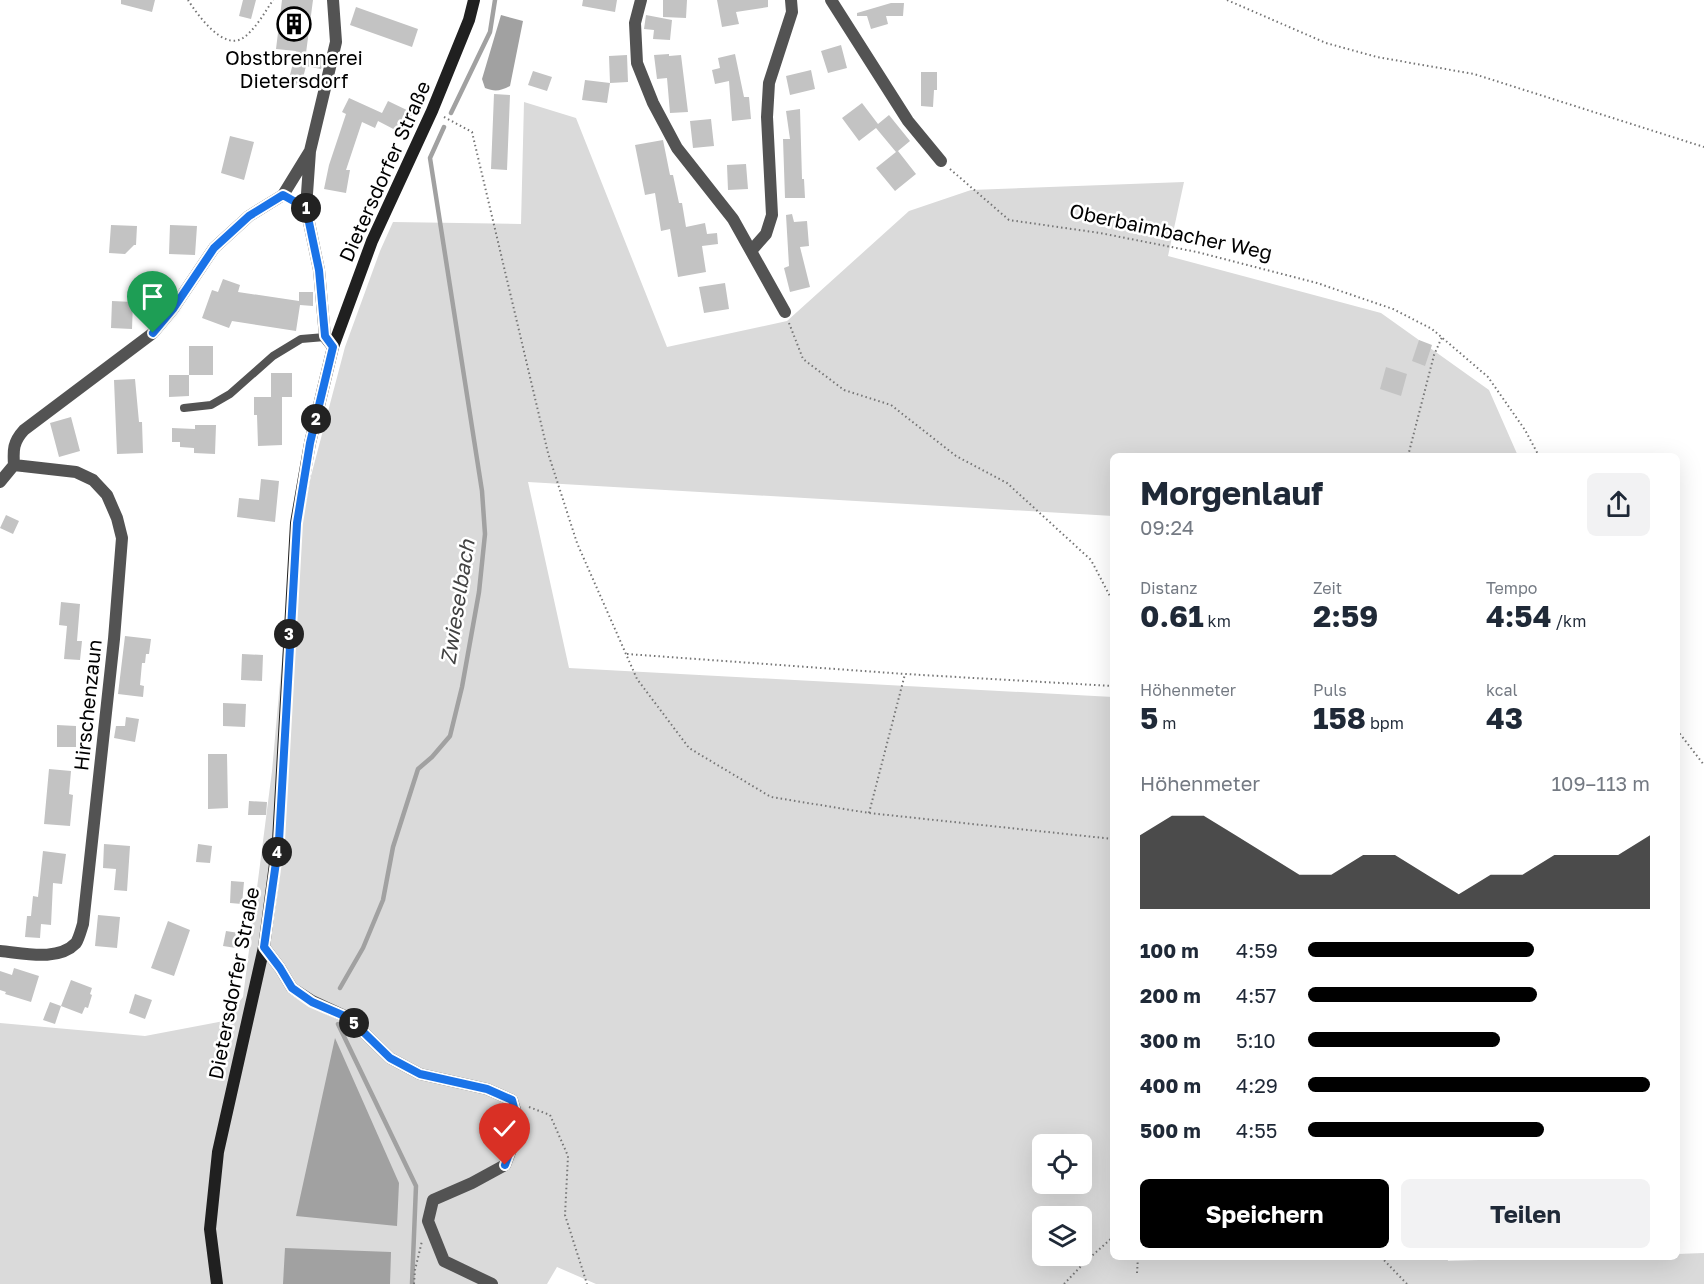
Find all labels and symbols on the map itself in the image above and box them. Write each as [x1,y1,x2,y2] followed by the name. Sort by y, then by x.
[276,6,312,42] building icon: Obstbrennerei Dietersdorf
[225,45,363,92] place label: Obstbrennerei Dietersdorf
[333,77,435,265] street label: Dietersdorfer Straße
[291,193,321,223] pin: 1
[1067,198,1275,264] street label: Oberbaimbacher Weg
[127,271,178,333] pin
[301,404,331,434] pin: 2
[434,537,480,666] water label: Zwieselbach
[274,619,304,649] pin: 3
[68,638,106,772] street label: Hirschenzaun
[262,837,292,867] pin: 4
[203,885,263,1081] street label: Dietersdorfer Straße
[339,1008,369,1038] pin: 5
[479,1103,530,1165] pin

